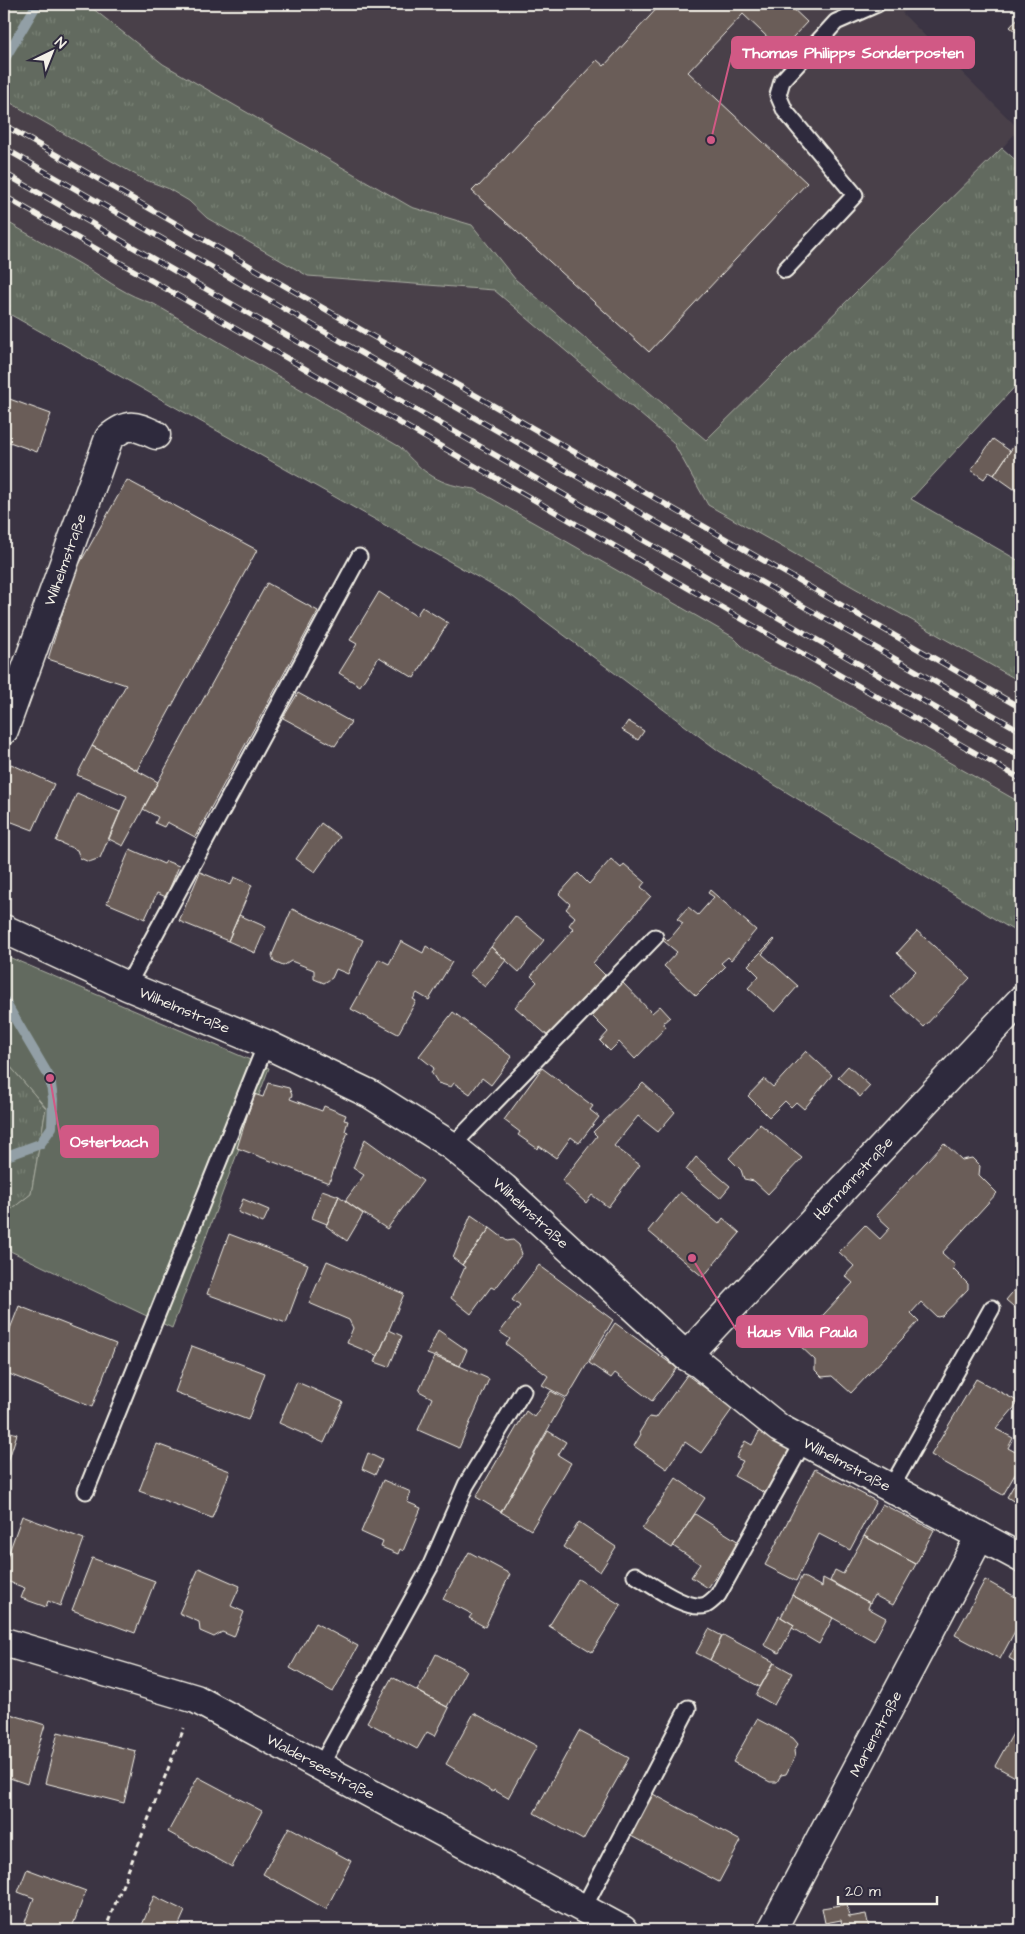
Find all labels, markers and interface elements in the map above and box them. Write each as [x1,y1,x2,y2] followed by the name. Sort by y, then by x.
[28,28,78,78] north arrow
[50,33,70,54] text: N
[732,37,974,68] callout: Thomas Philipps Sonderposten
[741,42,964,64] text: Thomas Philipps Sonderposten
[39,511,92,609] street label: Wilhelmstraße
[136,982,233,1039] street label: Wilhelmstraße
[61,1126,158,1157] callout: Osterbach
[70,1131,149,1153] text: Osterbach
[809,1132,898,1225] street label: Hermannstraße
[488,1173,573,1254] street label: Wilhelmstraße
[737,1316,867,1347] callout: Haus Villa Paula
[747,1321,858,1343] text: Haus Villa Paula
[799,1433,894,1497] street label: Wilhelmstraße
[845,1687,907,1781] street label: Marienstraße
[262,1729,378,1805] street label: Walderseestraße
[838,1874,936,1906] scale bar
[845,1881,881,1902] text: 20 m

